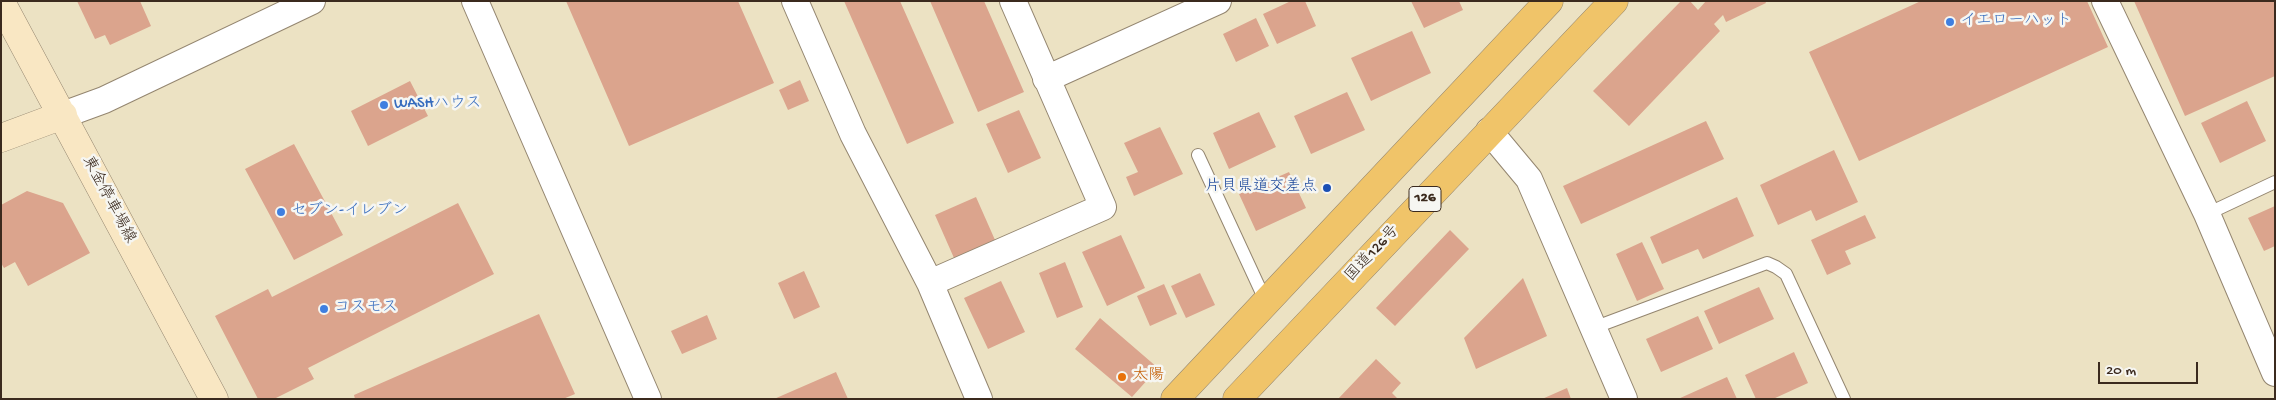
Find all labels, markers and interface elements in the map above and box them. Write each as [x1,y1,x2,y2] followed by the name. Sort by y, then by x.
[1960,12,2072,32] place label: イエローハット
[1944,16,1956,28] marker: イエローハット
[394,95,482,115] place label: WASHハウス
[378,99,390,111] marker: WASHハウス
[77,153,139,247] street label: 東金停車場線
[1205,178,1317,198] place label: 片貝県道交差点
[1321,182,1333,194] marker: 片貝県道交差点
[1409,186,1441,212] road number: 126
[291,202,408,222] place label: セブン-イレブン
[275,206,287,218] marker: セブン-イレブン
[1342,222,1404,286] street label: 国道126号
[334,299,398,319] place label: コスモス
[318,303,330,315] marker: コスモス
[2101,352,2201,384] scale bar
[2106,362,2136,380] text: 20 m
[1132,367,1164,387] place label: 太陽
[1116,371,1128,383] marker: 太陽

